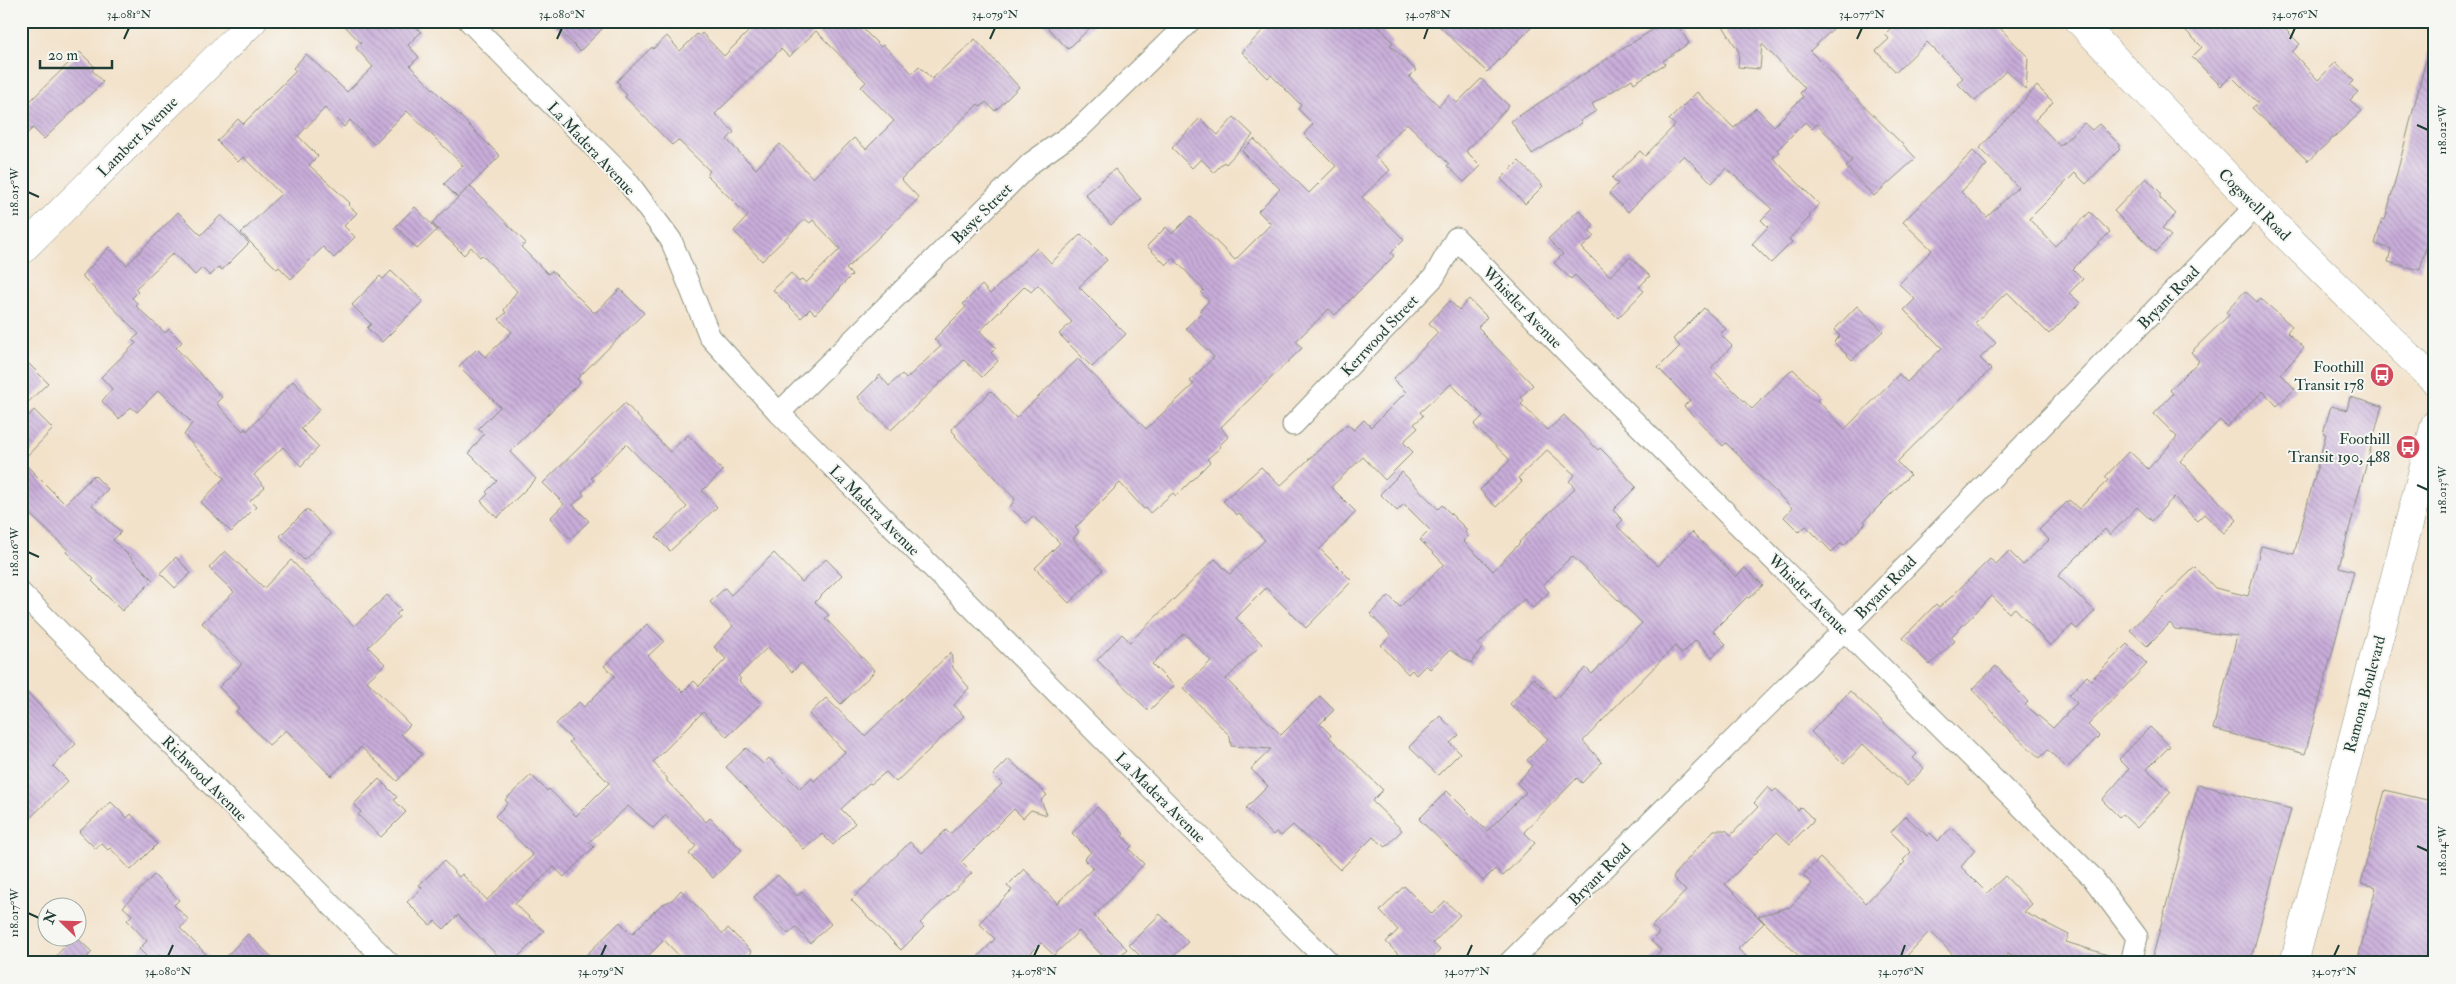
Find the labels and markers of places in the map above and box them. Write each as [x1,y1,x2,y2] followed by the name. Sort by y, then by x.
[2294,357,2364,395] place label: Foothill Transit 178
[2369,362,2395,388] bus stop icon: Foothill Transit 178
[2288,429,2390,467] place label: Foothill Transit 190, 488
[2395,434,2421,460] bus stop icon: Foothill Transit 190, 488

